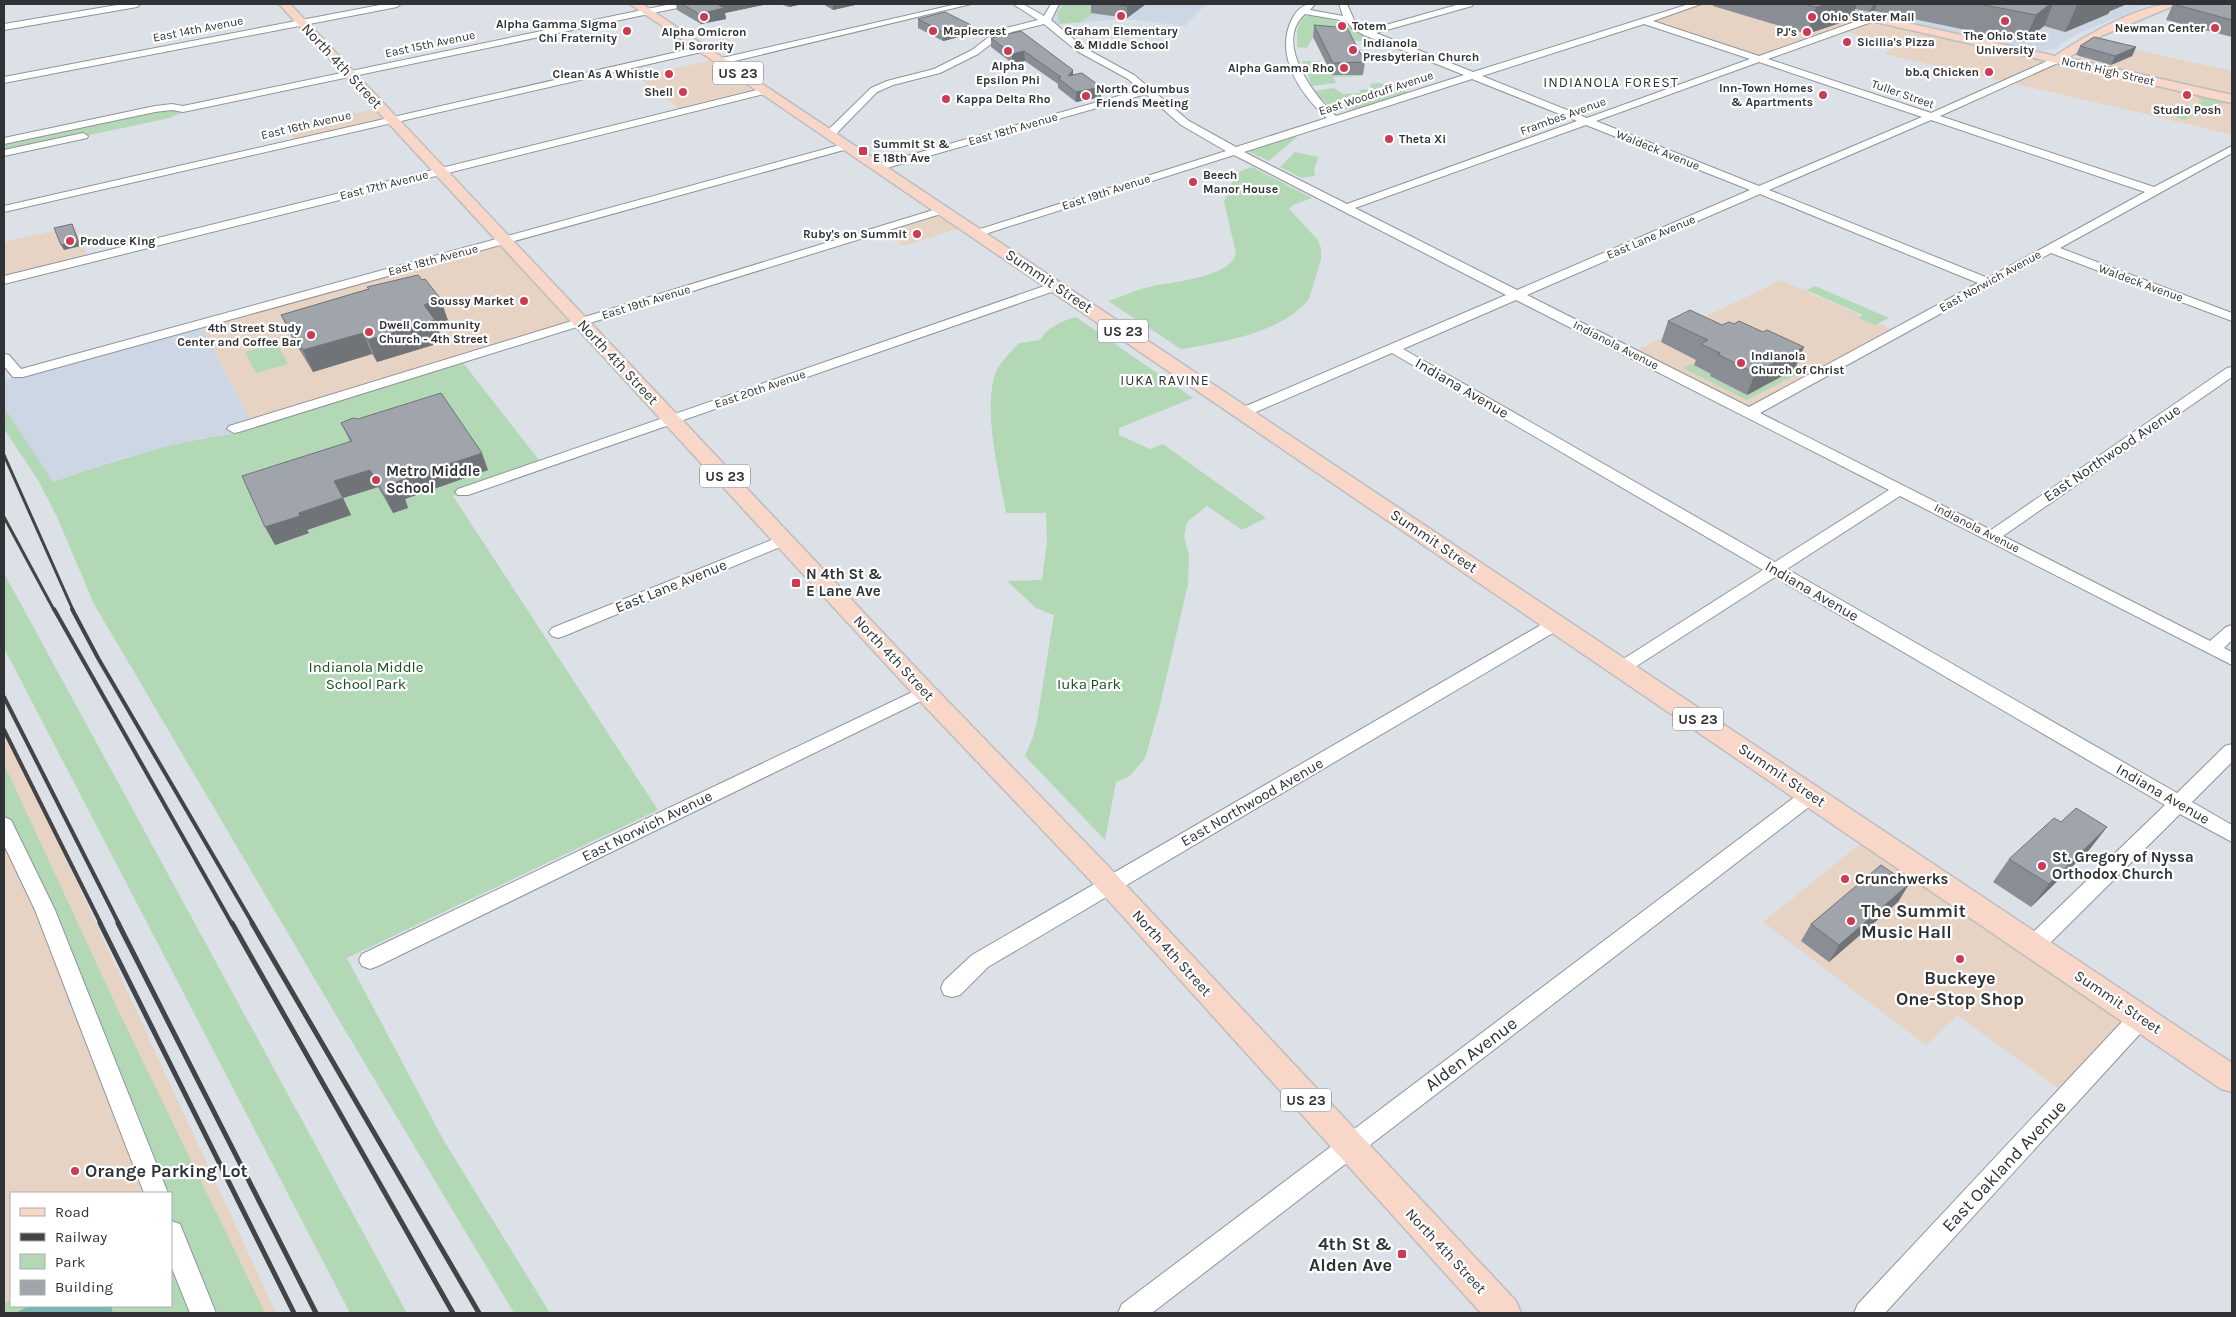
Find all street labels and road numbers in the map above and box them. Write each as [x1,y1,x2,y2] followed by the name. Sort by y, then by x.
[152,13,244,45] street label: East 14th Avenue
[298,20,386,113] street label: North 4th Street
[384,28,476,60] street label: East 15th Avenue
[2060,53,2156,89] street label: North High Street
[713,62,763,84] road number: US 23
[1317,68,1435,118] street label: East Woodruff Avenue
[1870,77,1937,111] street label: Tuller Street
[1518,94,1608,138] street label: Frambes Avenue
[260,108,352,142] street label: East 16th Avenue
[967,110,1059,148] street label: East 18th Avenue
[1614,127,1702,173] street label: Waldeck Avenue
[338,167,430,203] street label: East 17th Avenue
[1060,171,1152,213] street label: East 19th Avenue
[1605,212,1697,262] street label: East Lane Avenue
[387,241,479,279] street label: East 18th Avenue
[1002,245,1096,317] street label: Summit Street
[1937,247,2043,315] street label: East Norwich Avenue
[2097,261,2185,305] street label: Waldeck Avenue
[600,282,692,322] street label: East 19th Avenue
[574,316,662,409] street label: North 4th Street
[1571,317,1661,373] street label: Indianola Avenue
[1098,320,1148,342] road number: US 23
[1412,354,1512,422] street label: Indiana Avenue
[713,367,807,411] street label: East 20th Avenue
[2040,400,2184,506] street label: East Northwood Avenue
[700,464,750,488] road number: US 23
[1932,500,2022,556] street label: Indianola Avenue
[1387,505,1481,577] street label: Summit Street
[613,555,729,617] street label: East Lane Avenue
[1762,557,1862,625] street label: Indiana Avenue
[850,612,938,705] street label: North 4th Street
[1673,708,1723,731] road number: US 23
[1735,739,1829,811] street label: Summit Street
[1178,754,1326,850] street label: East Northwood Avenue
[2113,760,2213,828] street label: Indiana Avenue
[579,787,715,865] street label: East Norwich Avenue
[1129,906,1216,1000] street label: North 4th Street
[2071,966,2165,1038] street label: Summit Street
[1421,1012,1521,1096] street label: Alden Avenue
[1281,1088,1331,1112] road number: US 23
[1937,1096,2071,1236] street label: East Oakland Avenue
[1402,1205,1490,1298] street label: North 4th Street

